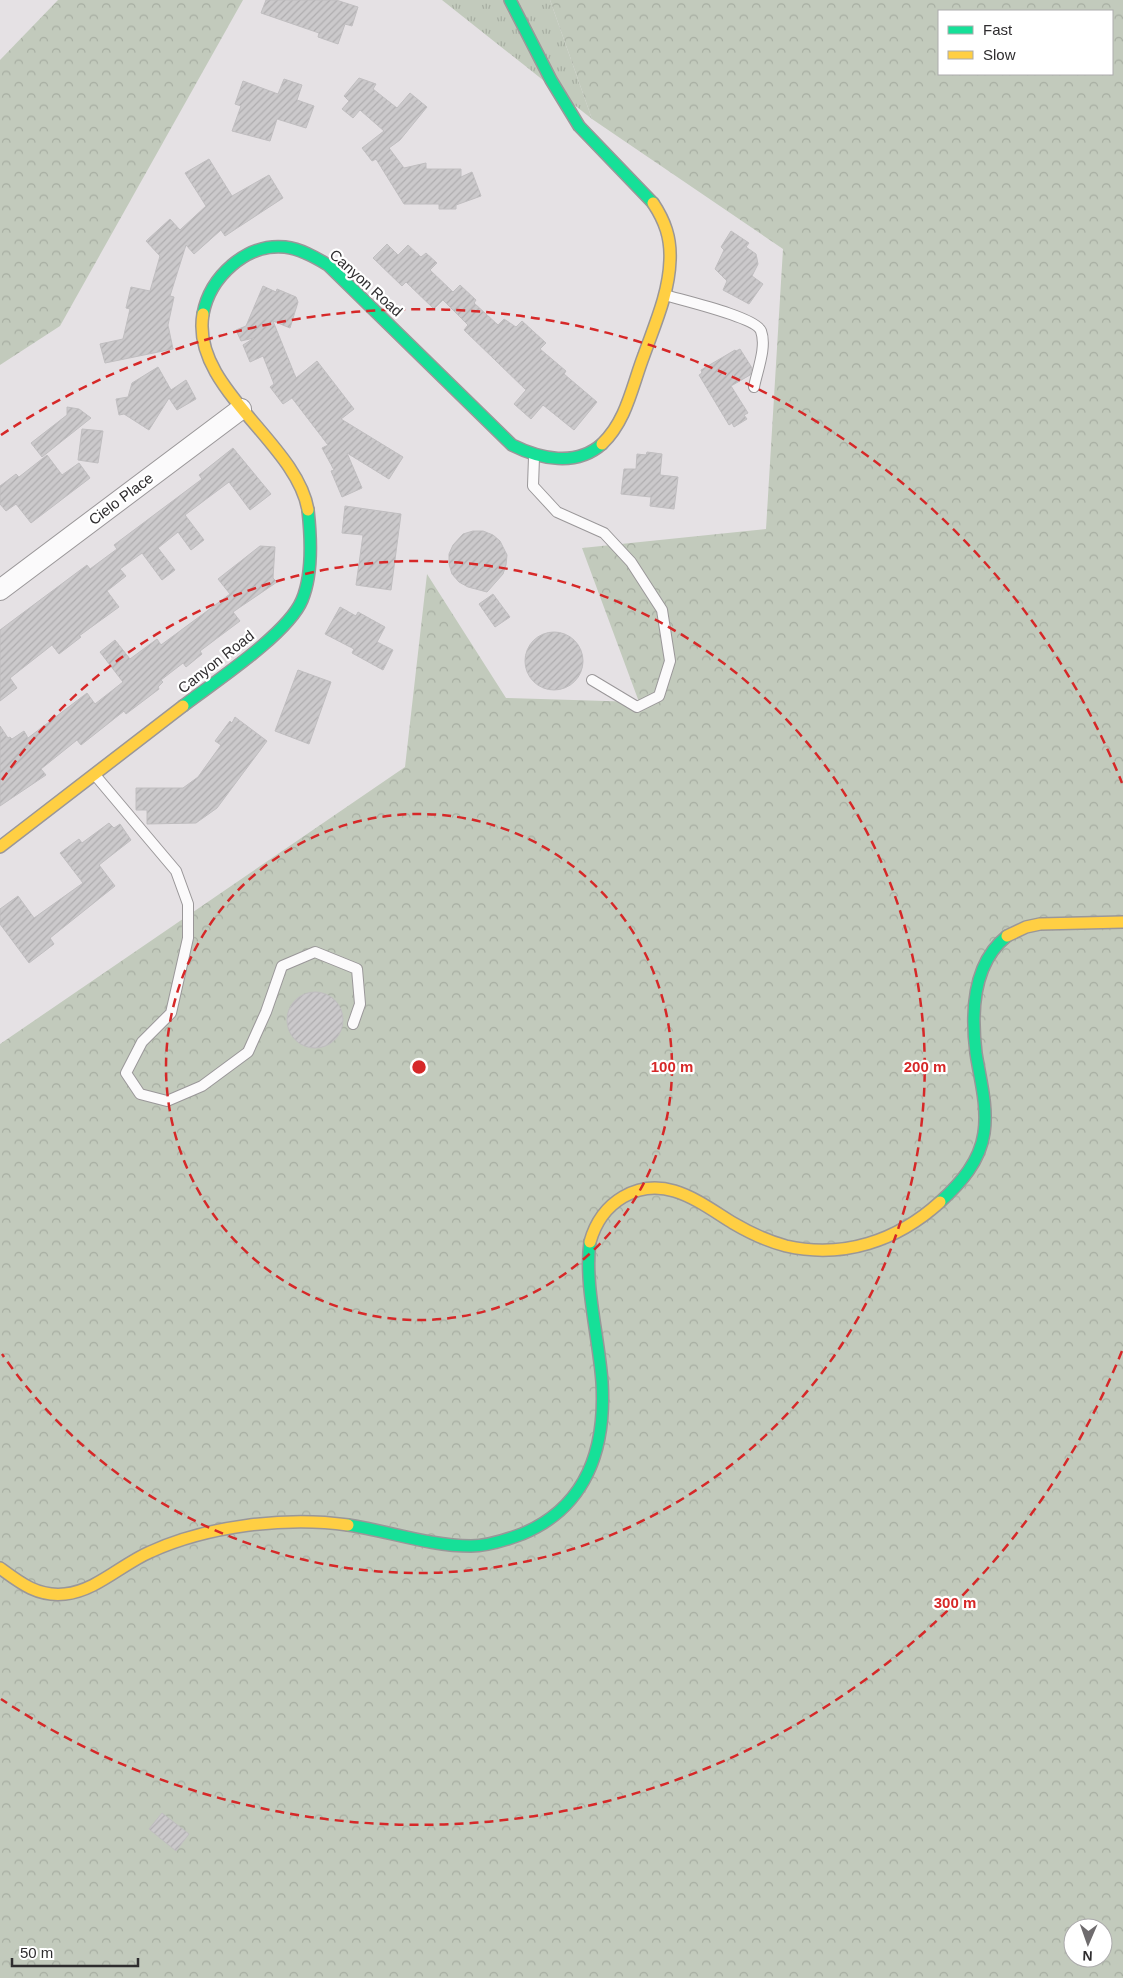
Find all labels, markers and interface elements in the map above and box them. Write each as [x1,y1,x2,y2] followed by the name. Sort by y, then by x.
[938,10,1113,75] legend
[983,21,1013,38] text: Fast
[983,46,1016,63] text: Slow
[327,246,406,320] street label: Canyon Road
[85,469,156,528] street label: Cielo Place
[174,627,257,697] street label: Canyon Road
[410,1058,428,1076] centre of rings
[651,1058,693,1075] text: 100 m
[904,1058,946,1075] text: 200 m
[934,1594,976,1611] text: 300 m
[1063,1918,1113,1968] north arrow
[12,1936,139,1968] scale bar
[20,1944,53,1961] text: 50 m
[1082,1948,1093,1964] text: N

